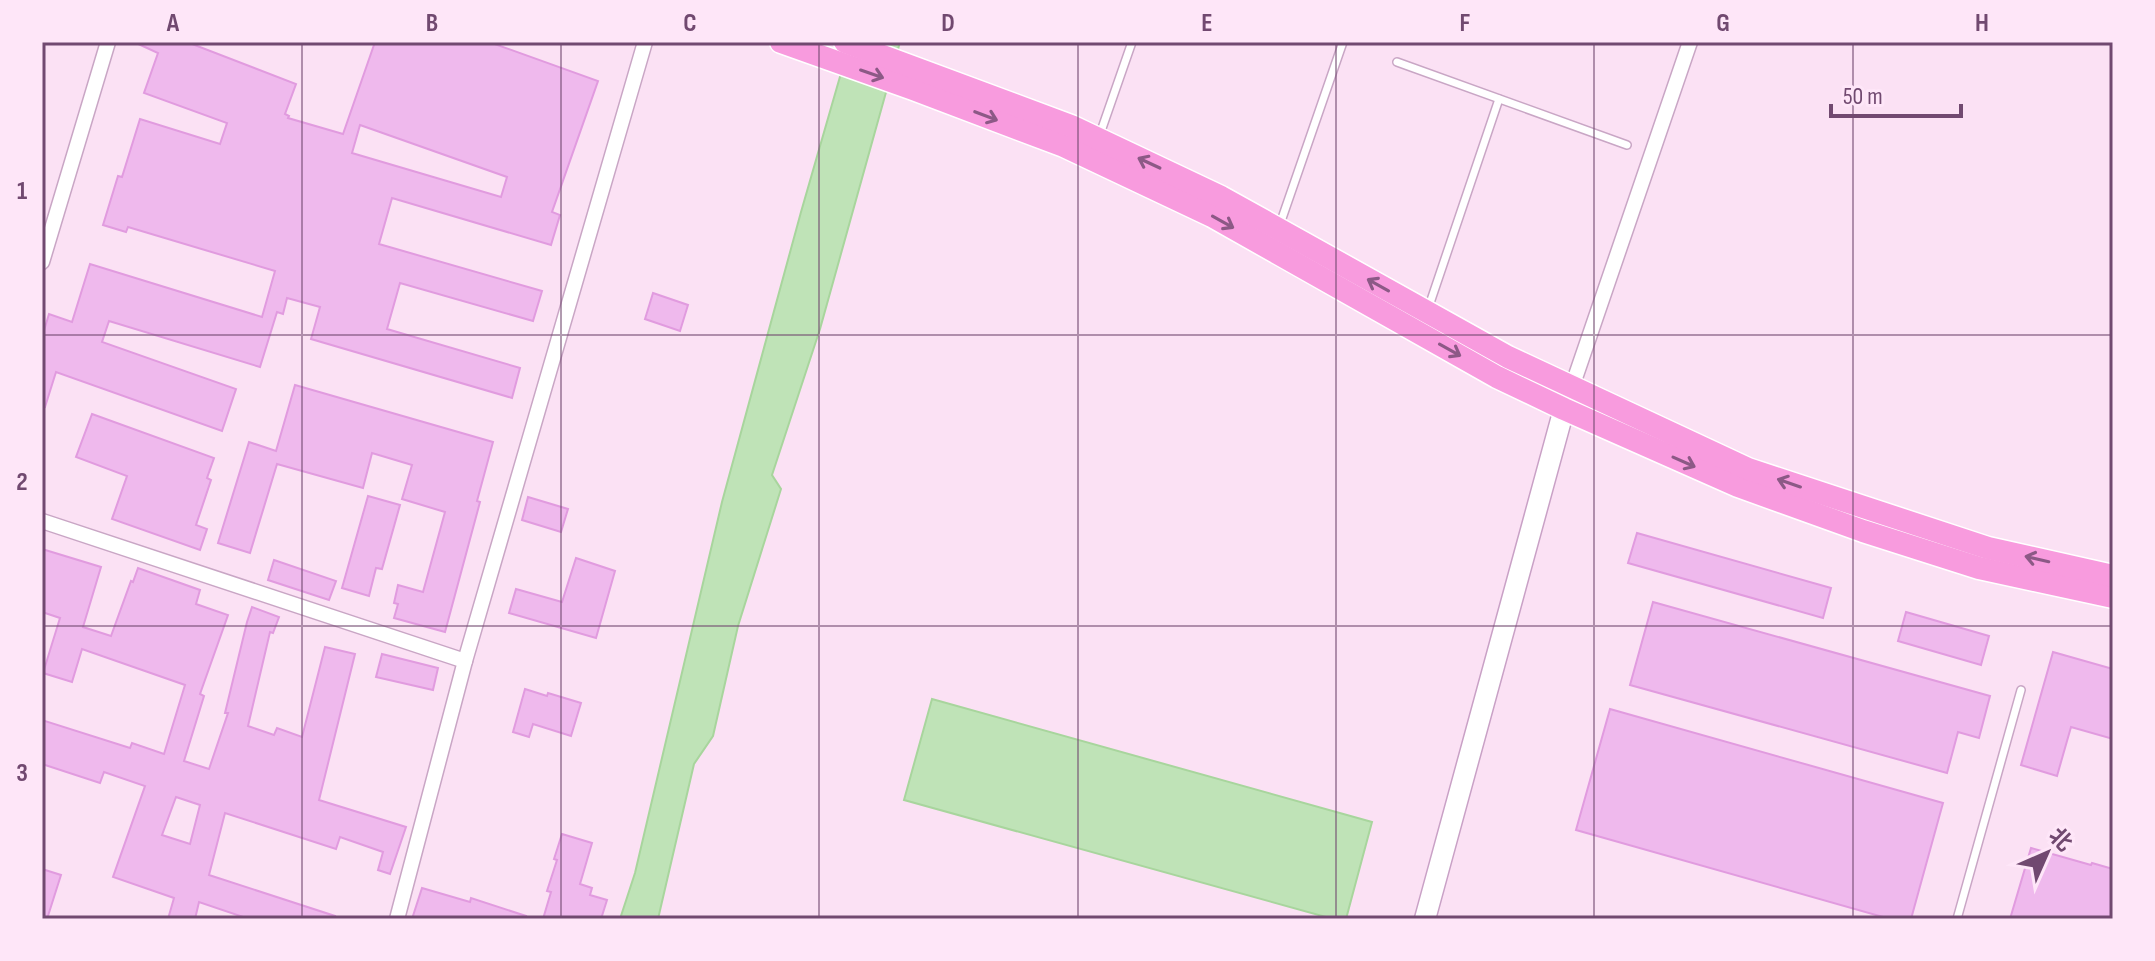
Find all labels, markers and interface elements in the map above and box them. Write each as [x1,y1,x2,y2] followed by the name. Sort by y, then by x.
[166,8,180,39] text: A
[426,8,438,39] text: B
[683,8,697,39] text: C
[941,8,955,39] text: D
[1201,8,1213,39] text: E
[1460,8,1471,39] text: F
[1716,8,1730,39] text: G
[1975,8,1989,39] text: H
[859,68,884,83] one-way arrow
[1831,68,1961,118] scale bar
[1843,82,1883,111] text: 50 m
[973,110,998,124] one-way arrow
[1137,155,1161,170] one-way arrow
[17,176,27,207] text: 1
[1211,214,1234,230] one-way arrow
[1367,277,1391,292] one-way arrow
[1437,343,1461,358] one-way arrow
[1672,455,1696,470] one-way arrow
[16,467,28,498] text: 2
[1777,475,1801,489] one-way arrow
[2025,551,2050,566] one-way arrow
[16,758,28,789] text: 3
[2007,813,2087,893] north arrow
[2043,823,2077,857] text: 北

